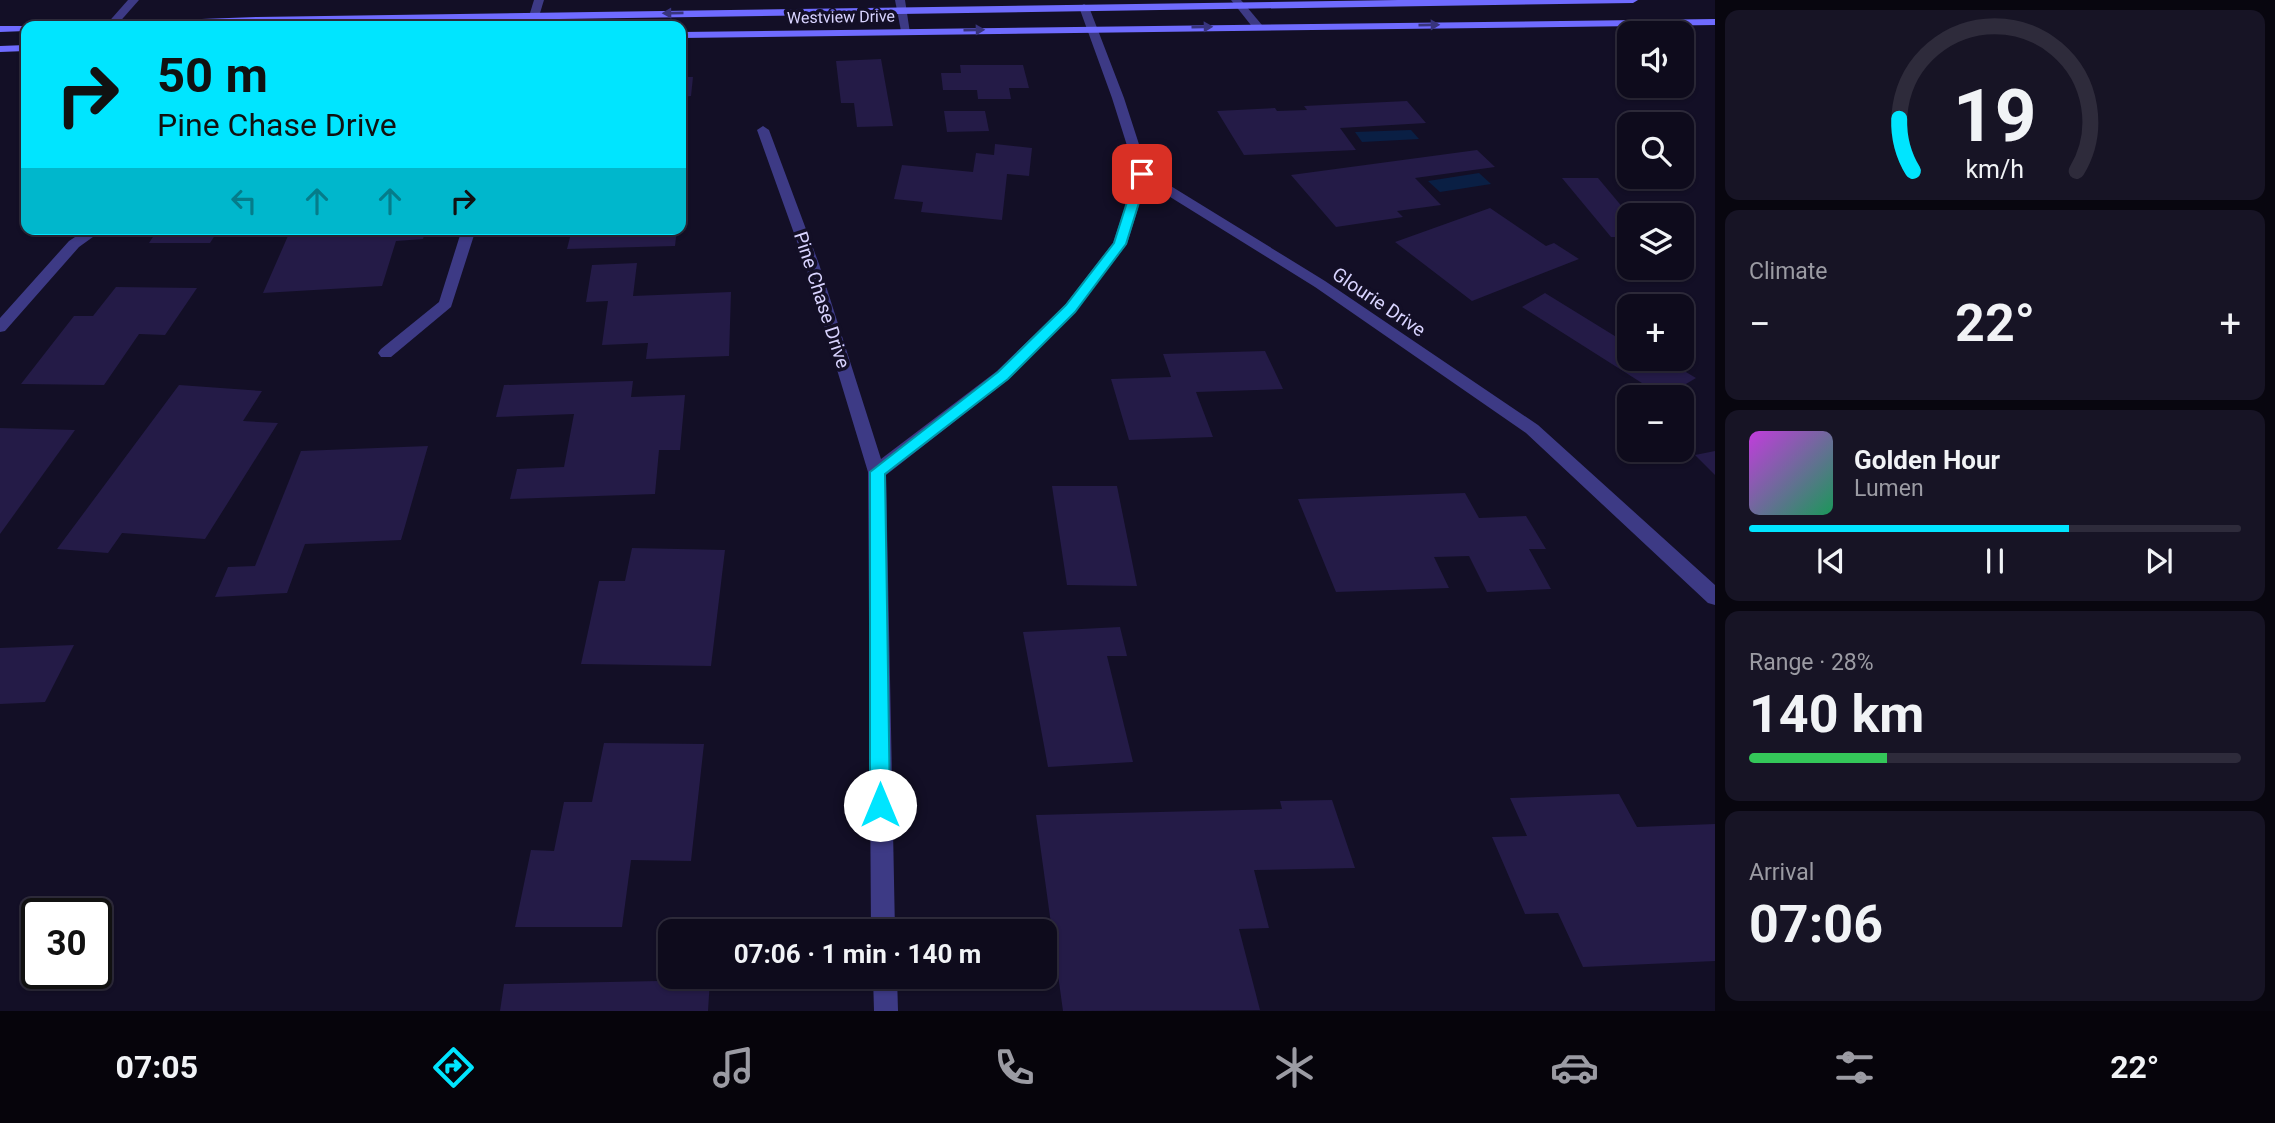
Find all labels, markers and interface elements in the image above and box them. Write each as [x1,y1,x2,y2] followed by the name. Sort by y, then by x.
[661,7,683,18] one-way arrow
[787,7,895,27] street label: Westview Drive
[1419,19,1441,31] one-way arrow
[1617,21,1694,462] map controls
[1617,21,1694,98] button: sound
[1191,22,1213,33] one-way arrow
[964,24,986,36] one-way arrow
[157,47,268,104] text: 50 m
[42,49,133,140] icon: right
[1953,73,2037,159] text: 19
[157,106,397,144] text: Pine Chase Drive
[1617,112,1694,189] button: search
[1112,144,1172,204] pin
[1123,155,1161,193] icon: arrive
[1966,155,2024,184] text: km/h
[225,182,263,220] icon: left
[298,182,336,220] icon: ahead
[371,182,409,220] icon: ahead
[444,182,482,220] icon: right
[1617,203,1694,280] button: layers
[789,229,855,371] street label: Pine Chase Drive
[1749,258,1828,285] text: Climate
[1328,262,1430,342] street label: Glourie Drive
[1955,293,2035,354] text: 22°
[1617,294,1694,371] button: +
[1749,302,1771,346] text: −
[2219,302,2241,346] text: +
[1617,385,1694,462] button: −
[1854,445,2000,475] text: Golden Hour
[1854,475,1924,502] text: Lumen
[1812,542,1850,580] icon: previous
[1976,542,2014,580] icon: pause
[2140,542,2178,580] icon: next
[1749,649,1874,676] text: Range · 28%
[1749,684,1924,745] text: 140 km
[843,768,917,842] position arrow
[1749,859,1814,886] text: Arrival
[1749,894,1883,955] text: 07:06
[21,898,112,989] speed limit sign: 30
[734,939,981,969] text: 07:06 · 1 min · 140 m
[429,1043,478,1092] icon: directions
[709,1043,758,1092] icon: music
[990,1043,1039,1092] icon: phone
[1270,1043,1319,1092] icon: climate
[1550,1043,1599,1092] icon: car
[1830,1043,1879,1092] icon: filters
[116,1048,198,1086] text: 07:05
[2110,1048,2159,1086] text: 22°

